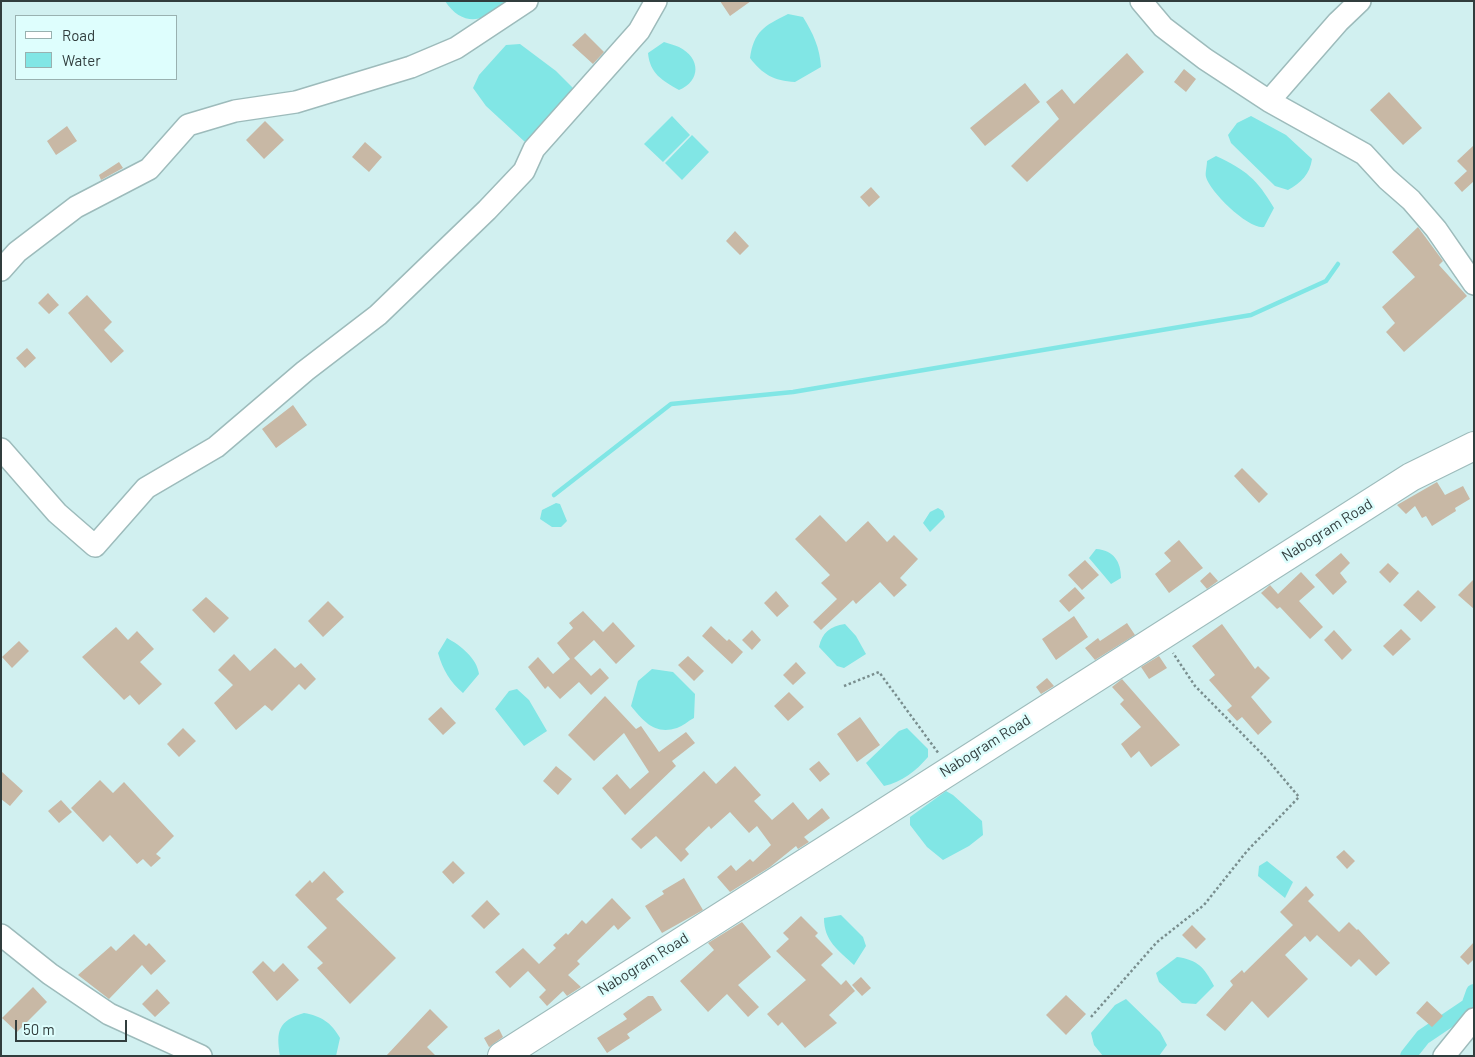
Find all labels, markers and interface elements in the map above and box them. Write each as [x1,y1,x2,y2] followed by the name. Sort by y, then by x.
[15,15,178,80] legend
[62,26,95,44] text: Road
[62,51,101,69] text: Water
[1278,495,1376,565] street label: Nabogram Road
[936,711,1034,781] street label: Nabogram Road
[594,929,692,999] street label: Nabogram Road
[18,1010,130,1042] scale bar
[23,1020,55,1038] text: 50 m

